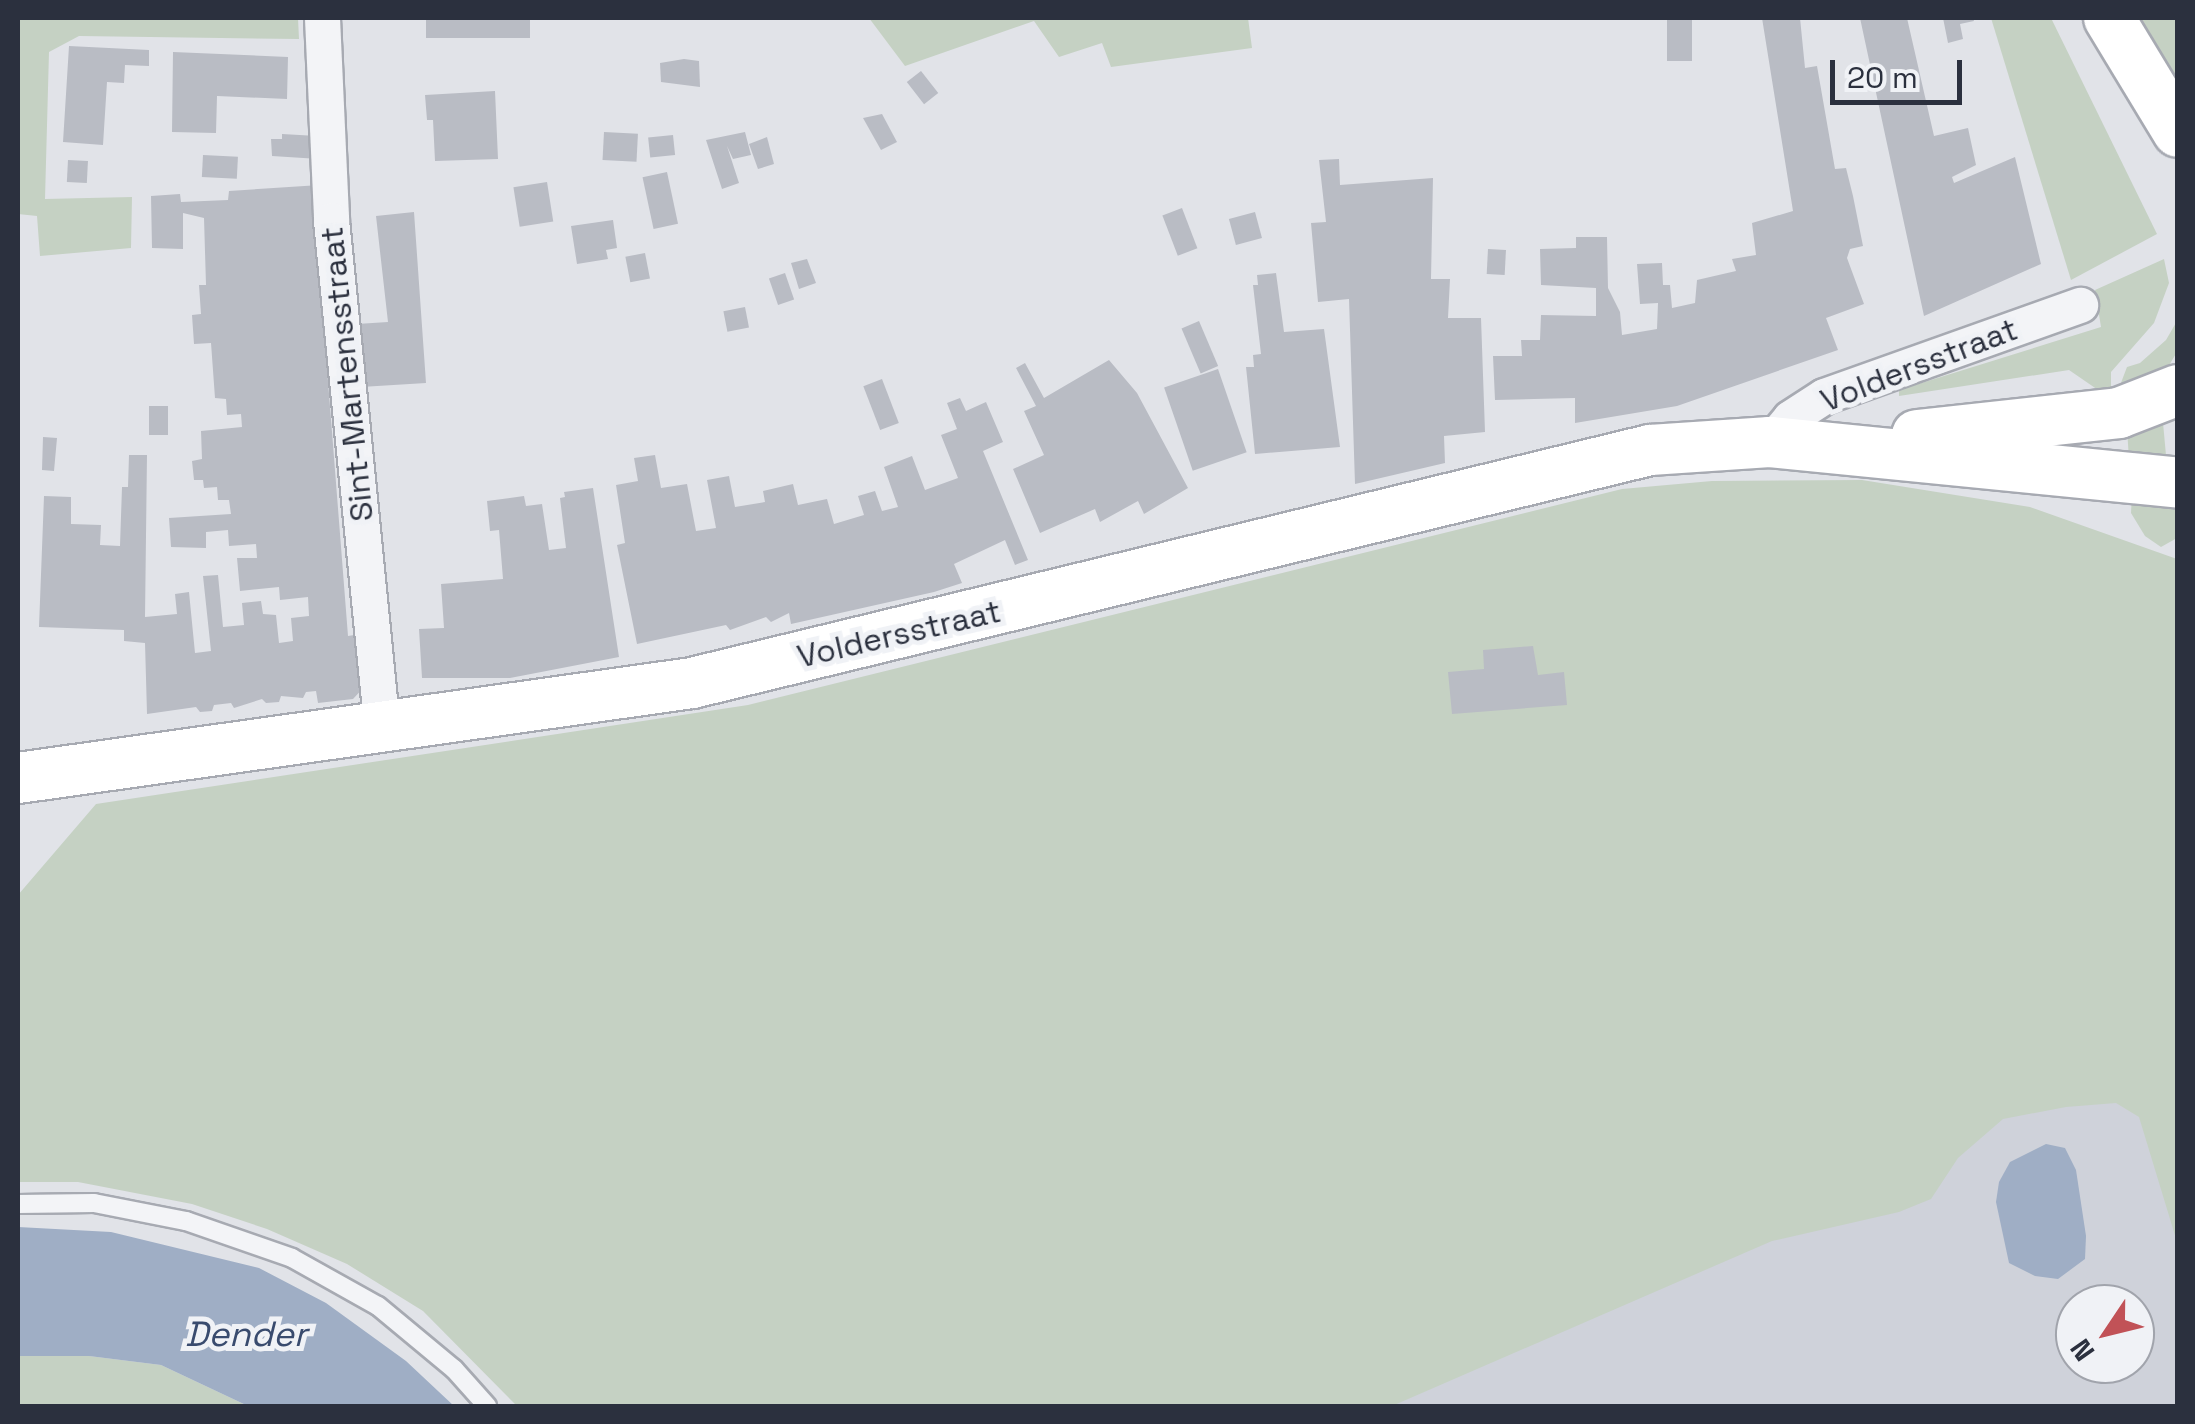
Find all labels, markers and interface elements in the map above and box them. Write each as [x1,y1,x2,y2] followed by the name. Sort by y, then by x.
[1835,40,1968,102] scale bar
[1847,58,1918,97] text: 20 m
[312,225,382,523] street label: Sint-Martensstraat
[1815,310,2023,420] street label: Voldersstraat
[794,592,1004,676] street label: Voldersstraat
[2055,1284,2155,1384] north arrow
[185,1313,307,1355] water label: Dender
[2062,1332,2102,1368] text: N

